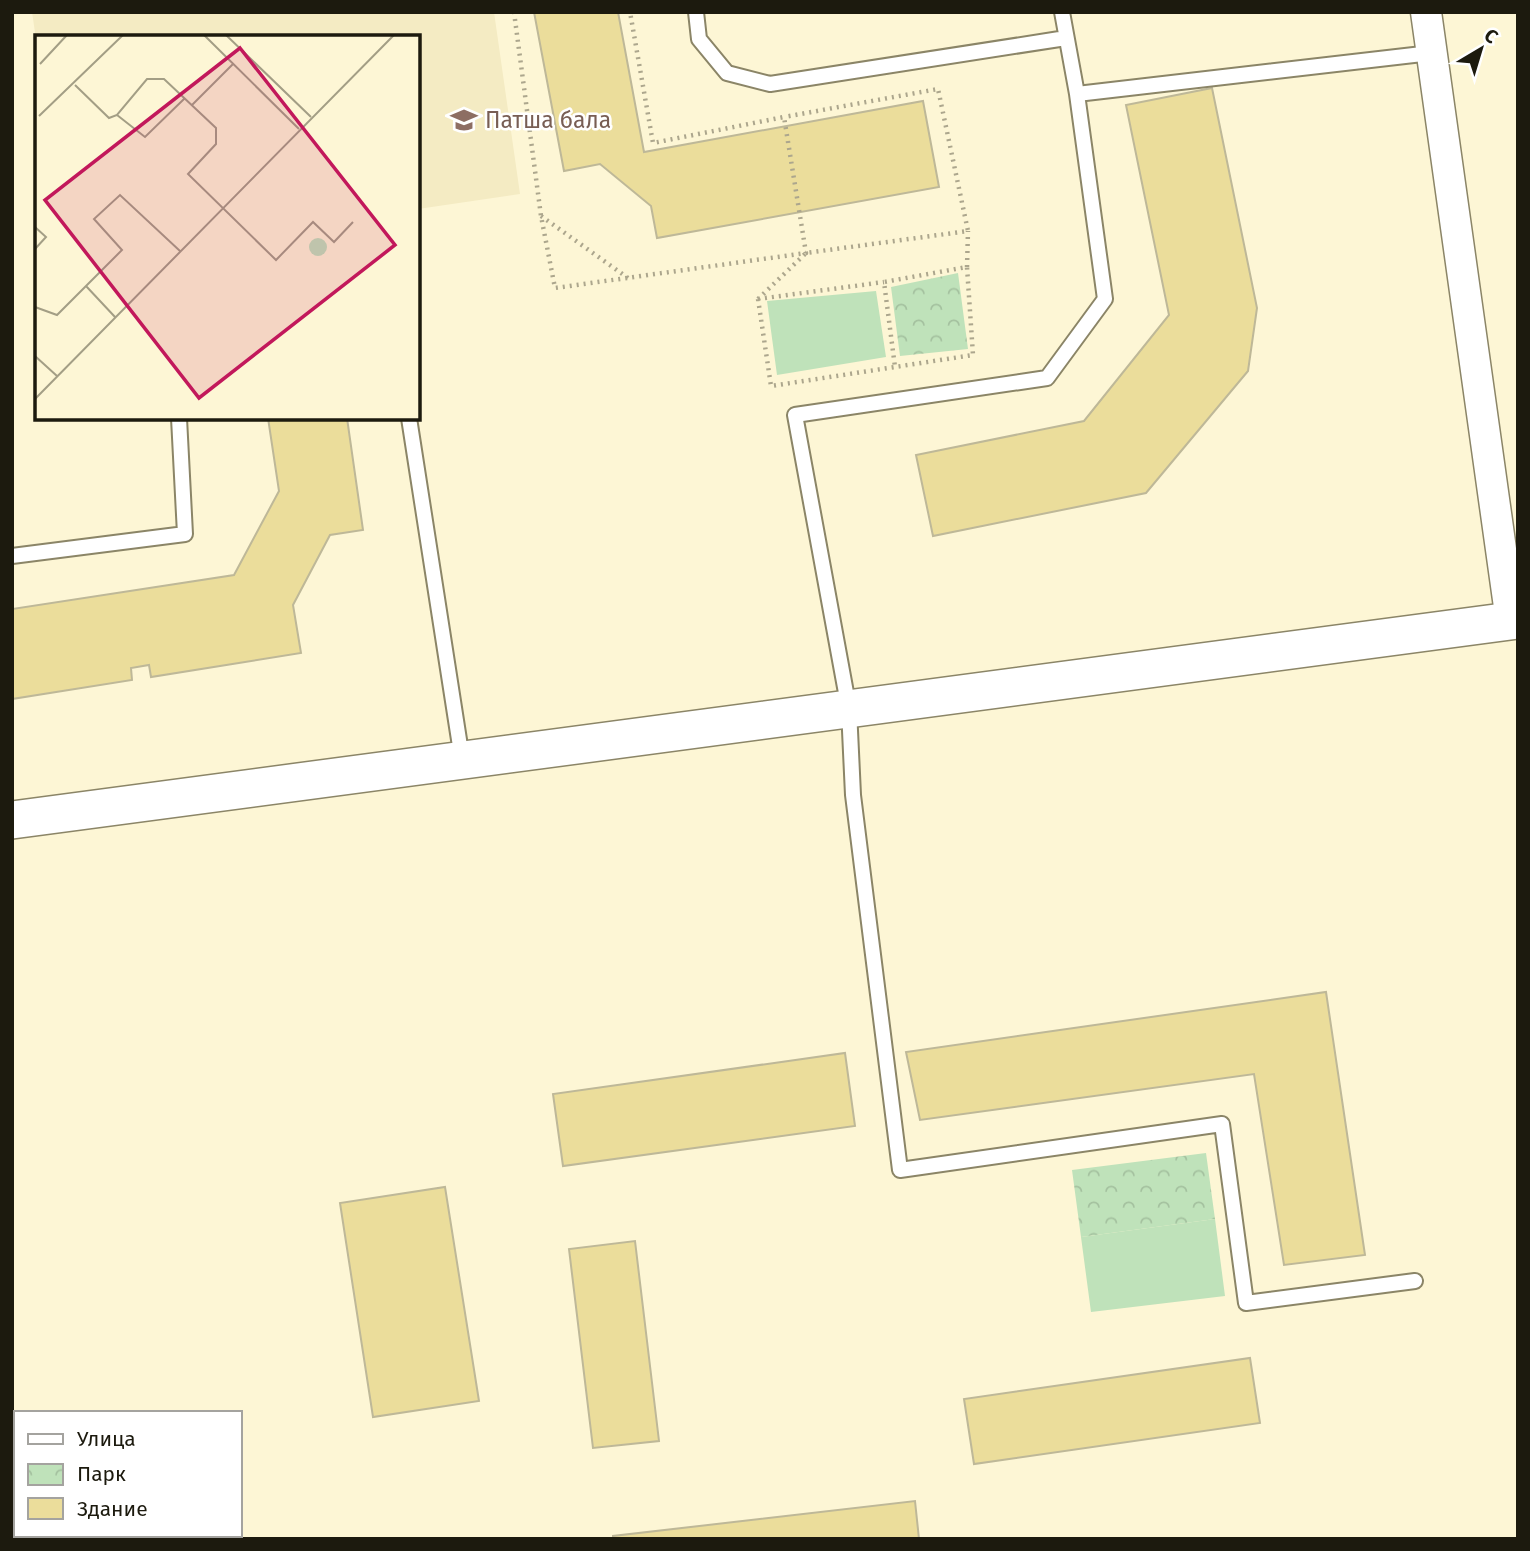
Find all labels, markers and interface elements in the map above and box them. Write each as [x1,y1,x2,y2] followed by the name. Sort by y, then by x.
[1446,14,1516,84] north arrow
[1480,24,1503,48] text: С
[35,35,420,420] inset map
[449,105,479,135] school or university icon: Патша бала
[485,106,611,134] place label: Патша бала
[14,1411,242,1537] legend
[77,1426,136,1452] text: Улица
[77,1461,126,1487] text: Парк
[77,1496,148,1522] text: Здание

